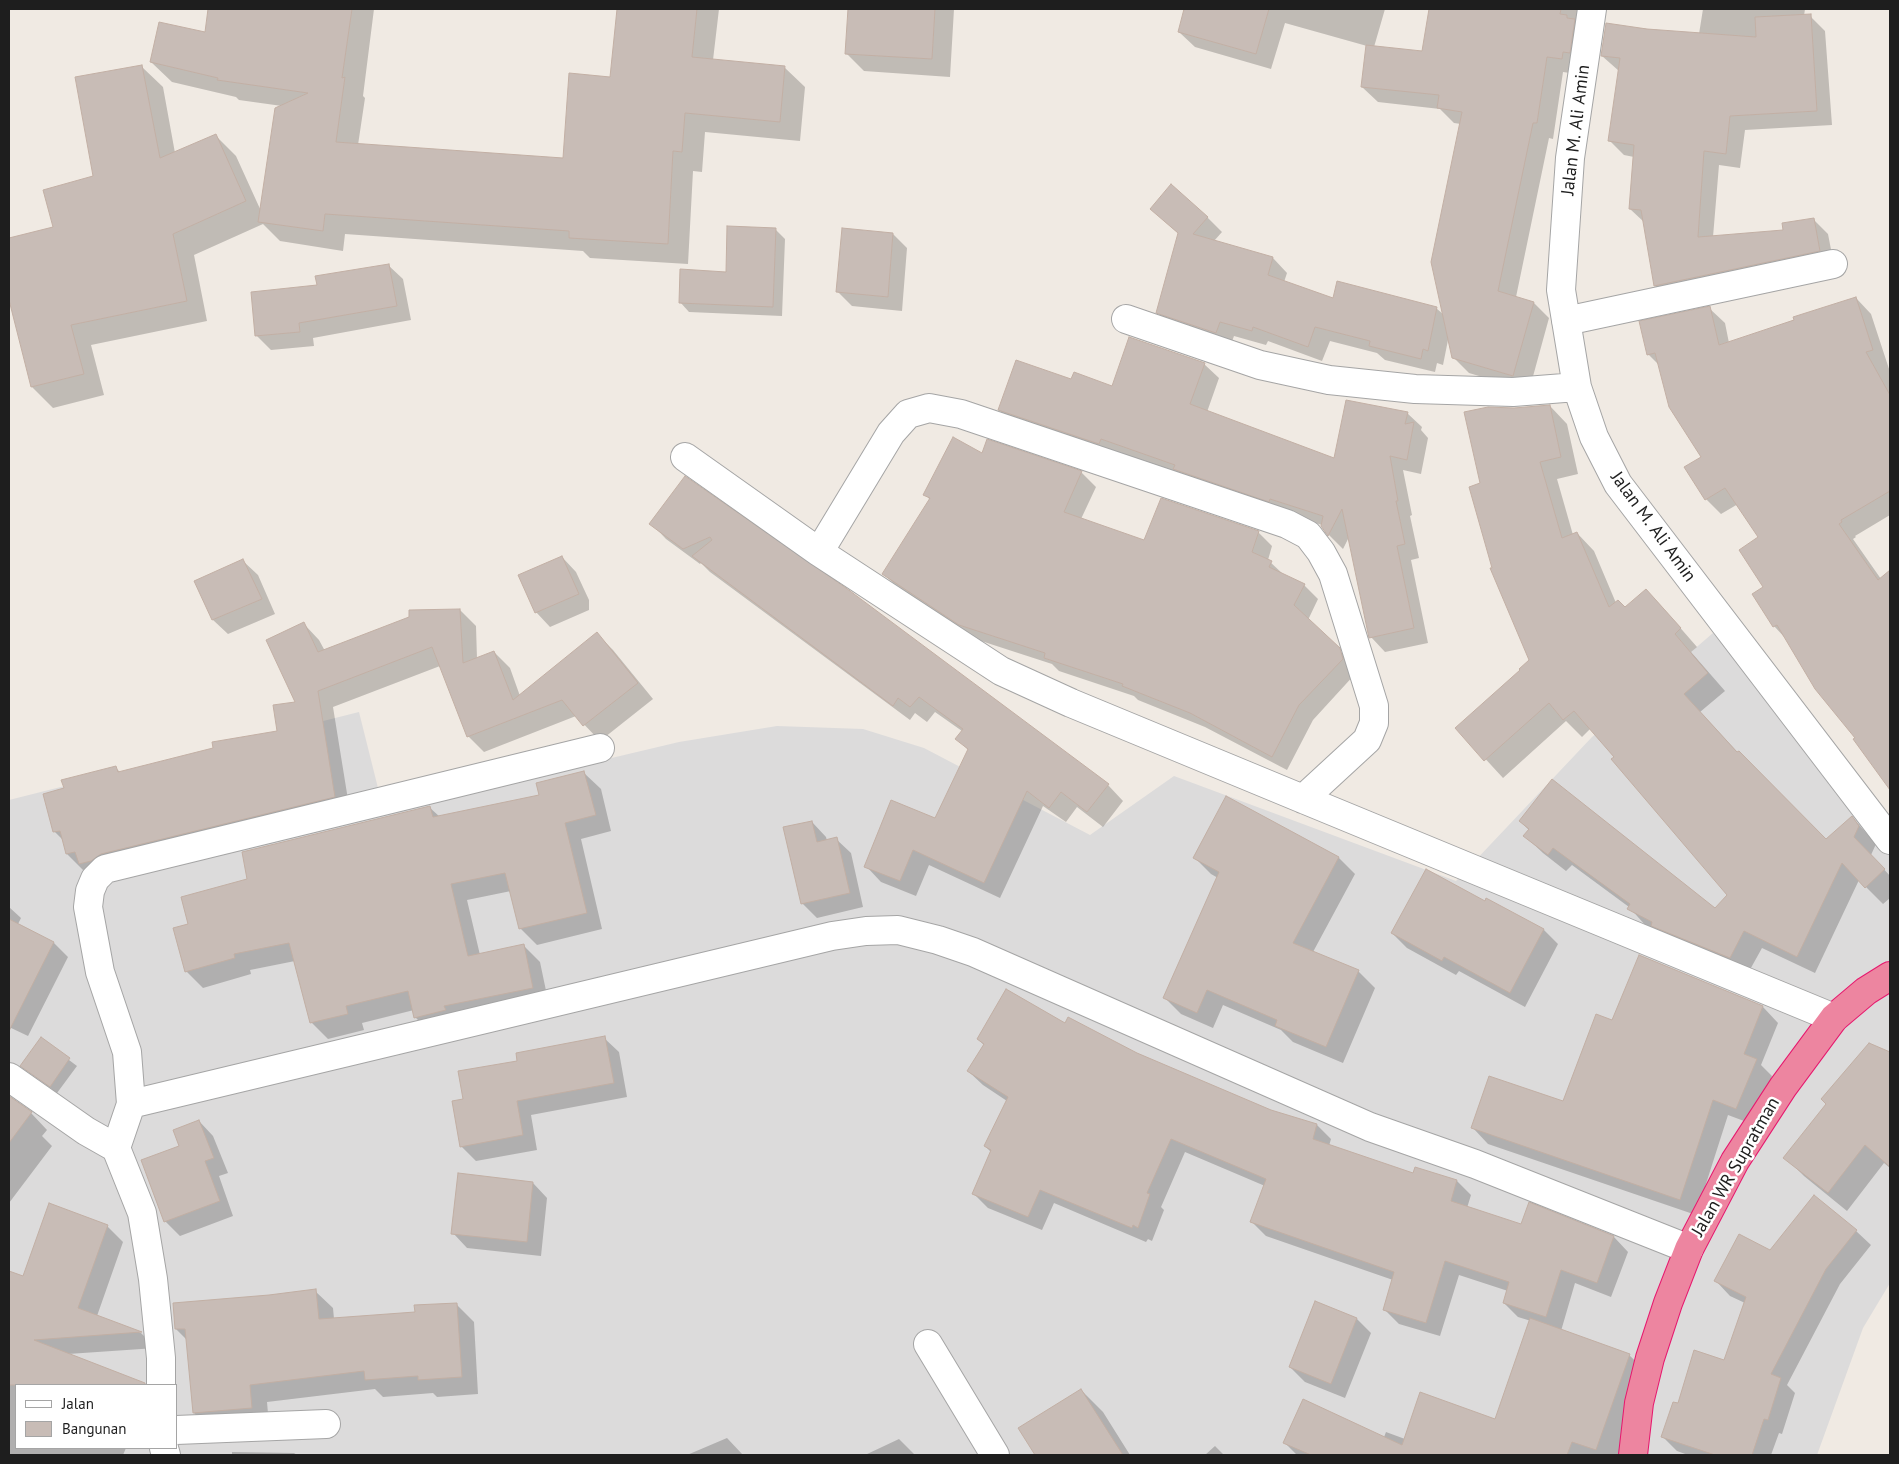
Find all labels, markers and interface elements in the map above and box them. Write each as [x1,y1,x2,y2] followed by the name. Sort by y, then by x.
[1557,64,1595,196] street label: Jalan M. Ali Amin
[1606,468,1700,586] street label: Jalan M. Ali Amin
[1687,1094,1785,1240] street label: Jalan WR Supratman
[15,1384,178,1449] legend
[62,1394,94,1413] text: Jalan
[62,1419,126,1438] text: Bangunan

